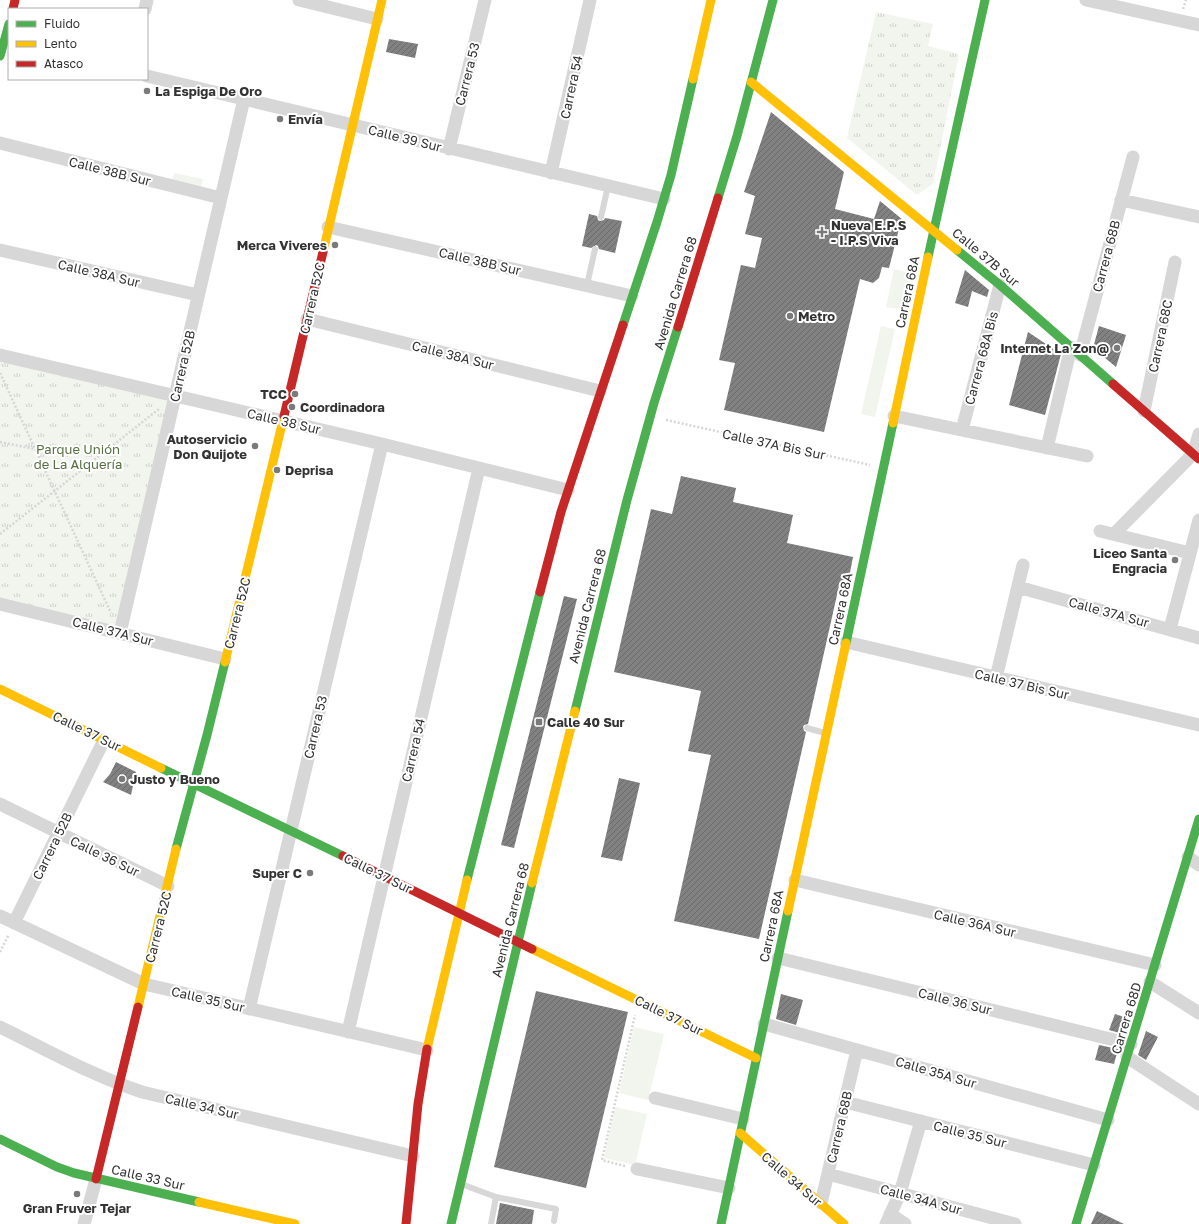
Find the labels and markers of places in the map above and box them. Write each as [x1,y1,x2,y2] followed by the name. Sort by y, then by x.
[155,83,262,99] place label: La Espiga De Oro
[142,86,152,96] marker: La Espiga De Oro
[288,111,323,127] place label: Envía
[275,114,285,124] marker: Envía
[831,217,907,248] place label: Nueva E.P.S - I.P.S Viva
[816,226,828,238] marker: Nueva E.P.S - I.P.S Viva
[237,237,327,253] place label: Merca Viveres
[330,240,340,250] marker: Merca Viveres
[798,308,835,324] place label: Metro
[785,311,795,321] marker: Metro
[1000,340,1109,356] place label: Internet La Zon@
[1112,343,1122,353] marker: Internet La Zon@
[260,386,287,402] place label: TCC
[290,389,300,399] marker: TCC
[300,399,385,415] place label: Coordinadora
[287,402,297,412] marker: Coordinadora
[167,431,247,462] place label: Autoservicio Don Quijote
[250,441,260,451] marker: Autoservicio Don Quijote
[285,462,334,478] place label: Deprisa
[272,465,282,475] marker: Deprisa
[1093,545,1167,576] place label: Liceo Santa Engracia
[1170,555,1180,565] marker: Liceo Santa Engracia
[547,714,625,730] place label: Calle 40 Sur
[534,717,544,727] marker: Calle 40 Sur
[130,771,220,787] place label: Justo y Bueno
[117,774,127,784] marker: Justo y Bueno
[252,865,302,881] place label: Super C
[305,868,315,878] marker: Super C
[72,1189,82,1199] marker: Gran Fruver Tejar
[23,1200,131,1216] place label: Gran Fruver Tejar

